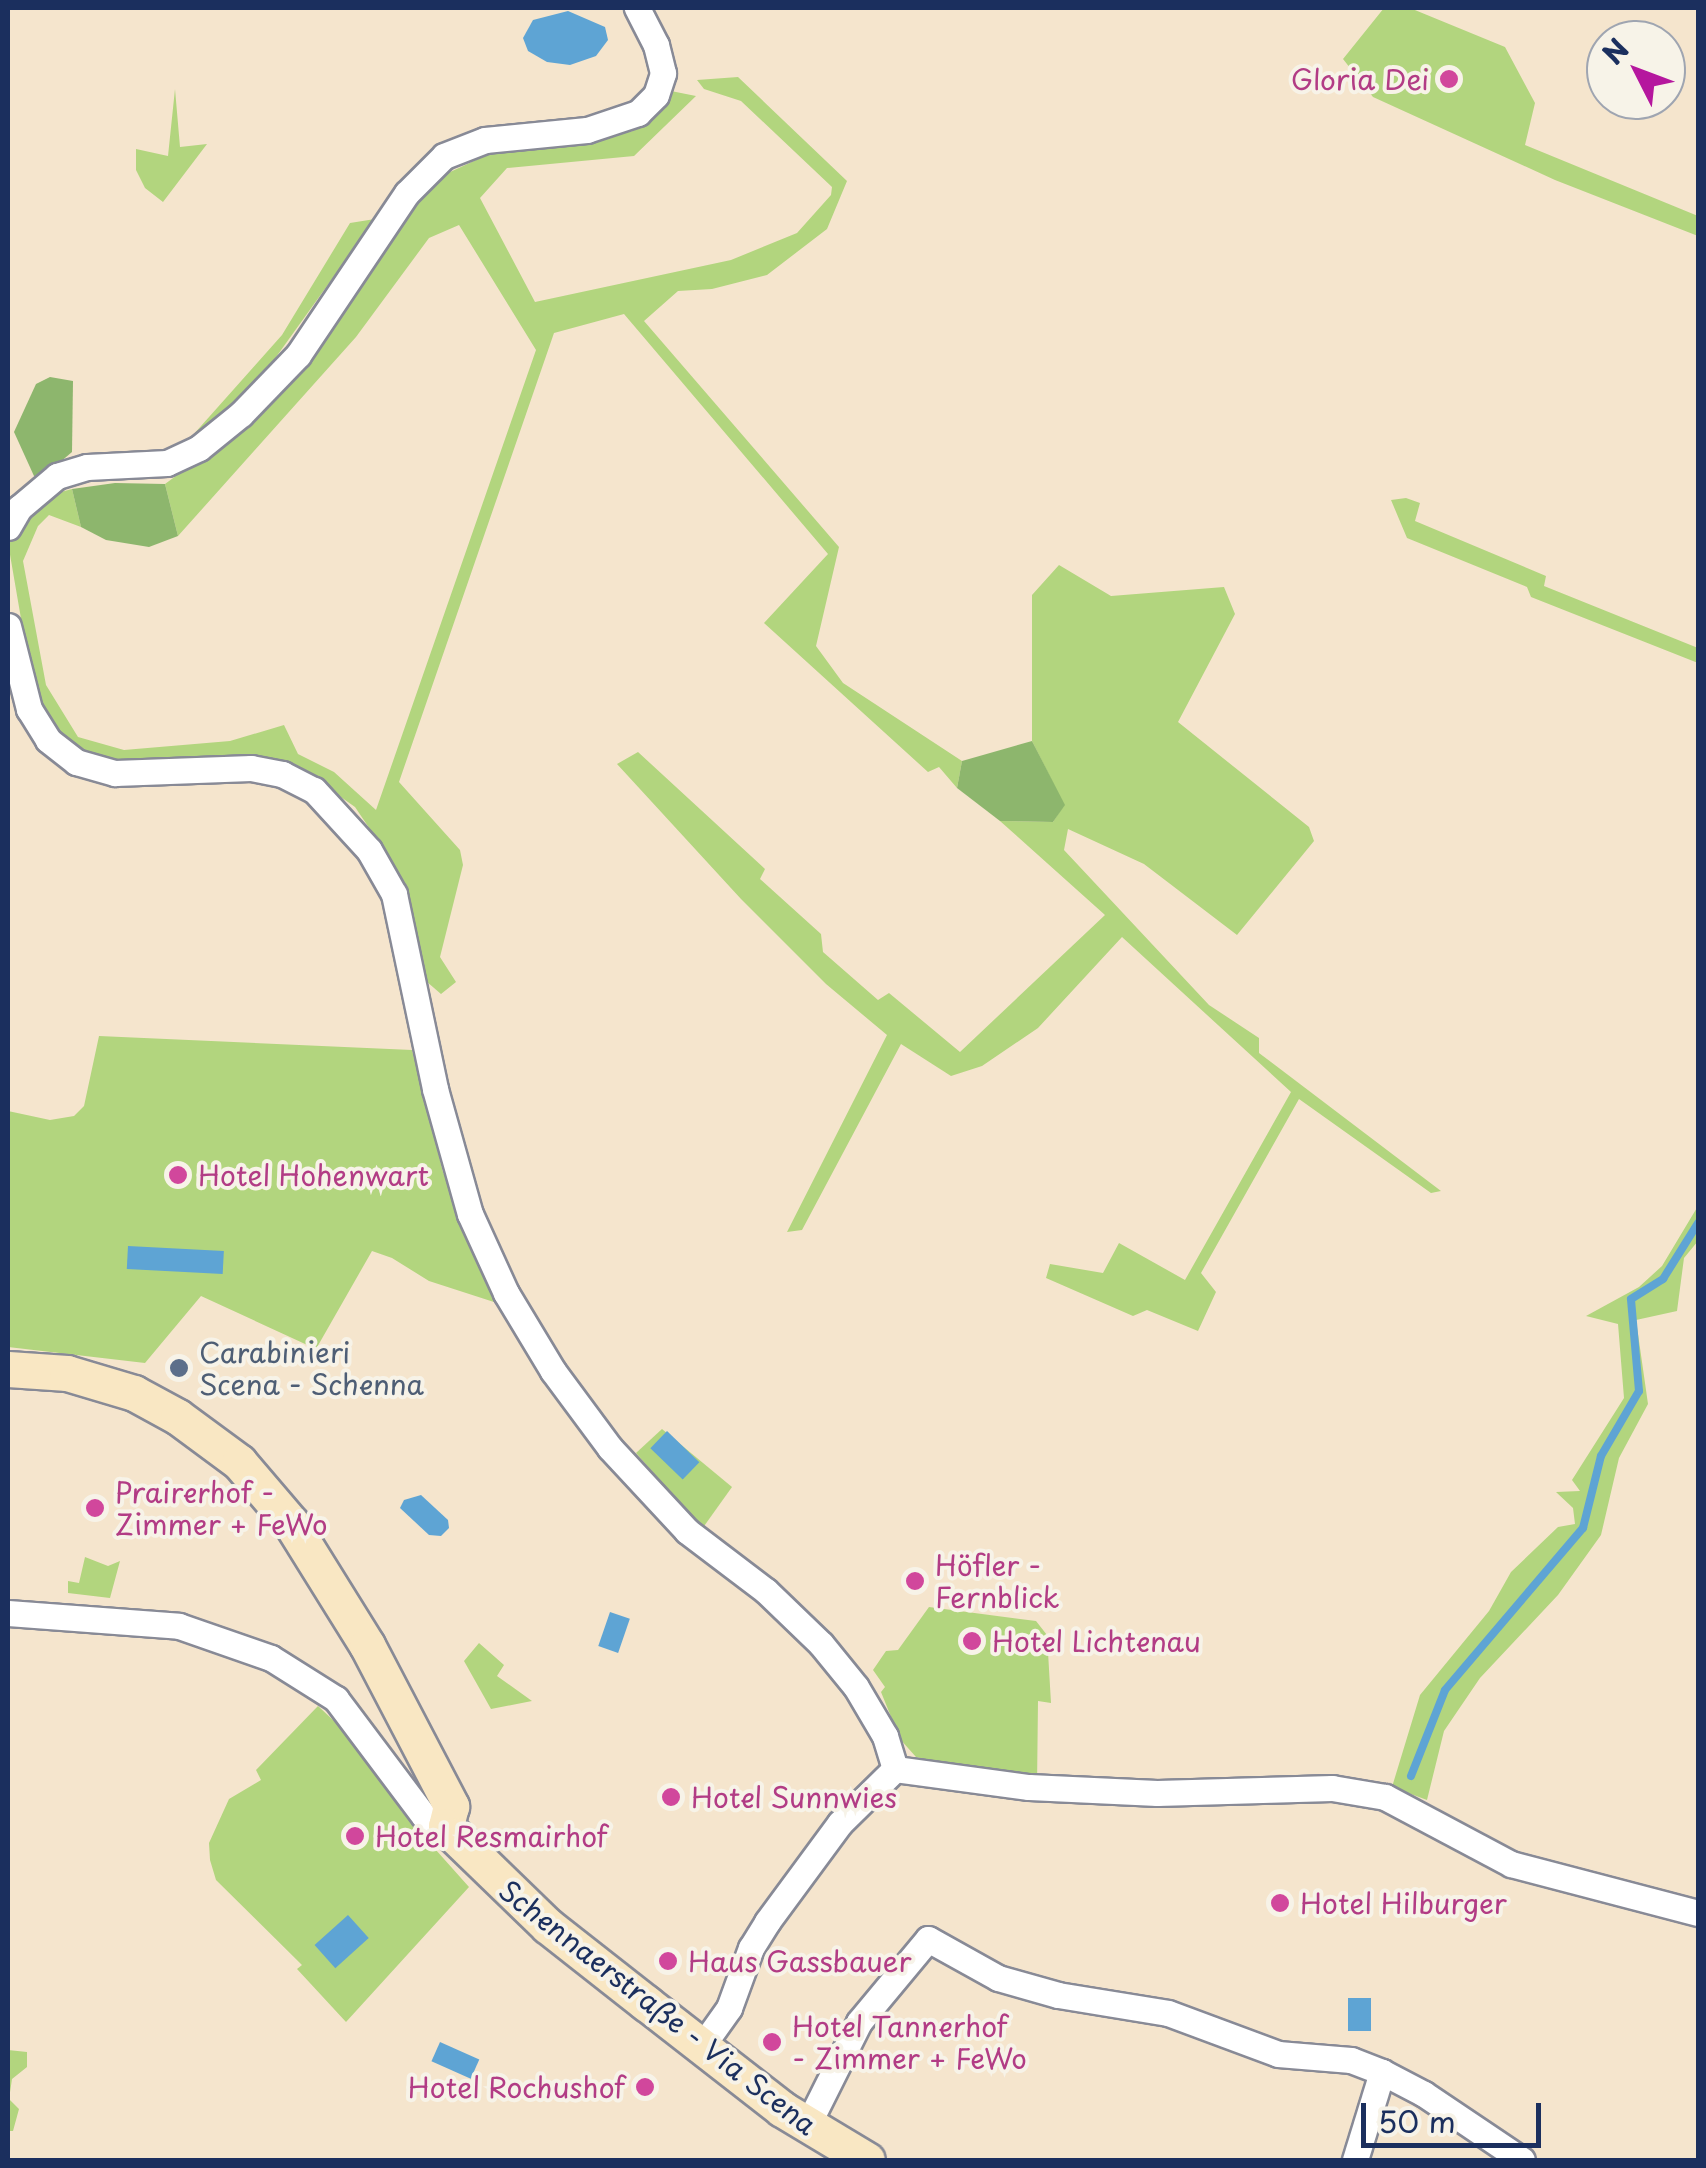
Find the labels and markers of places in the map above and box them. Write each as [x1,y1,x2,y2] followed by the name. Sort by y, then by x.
[1292,62,1429,96] place label: Gloria Dei
[1438,68,1460,90] marker: Gloria Dei
[198,1158,429,1192] place label: Hotel Hohenwart
[167,1164,189,1186] marker: Hotel Hohenwart
[199,1335,424,1401] place label: Carabinieri Scena - Schenna
[168,1357,190,1379] marker: Carabinieri Scena - Schenna
[115,1475,329,1541] place label: Prairerhof - Zimmer + FeWo
[84,1497,106,1519] marker: Prairerhof - Zimmer + FeWo
[935,1548,1060,1614] place label: Höfler - Fernblick
[904,1570,926,1592] marker: Höfler - Fernblick
[992,1624,1202,1658] place label: Hotel Lichtenau
[961,1630,983,1652] marker: Hotel Lichtenau
[691,1780,899,1814] place label: Hotel Sunnwies
[660,1786,682,1808] marker: Hotel Sunnwies
[375,1819,608,1853] place label: Hotel Resmairhof
[344,1825,366,1847] marker: Hotel Resmairhof
[1300,1886,1506,1920] place label: Hotel Hilburger
[1269,1892,1291,1914] marker: Hotel Hilburger
[688,1944,911,1978] place label: Haus Gassbauer
[657,1950,679,1972] marker: Haus Gassbauer
[792,2009,1029,2075] place label: Hotel Tannerhof - Zimmer + FeWo
[761,2031,783,2053] marker: Hotel Tannerhof - Zimmer + FeWo
[408,2070,625,2104] place label: Hotel Rochushof
[634,2076,656,2098] marker: Hotel Rochushof

